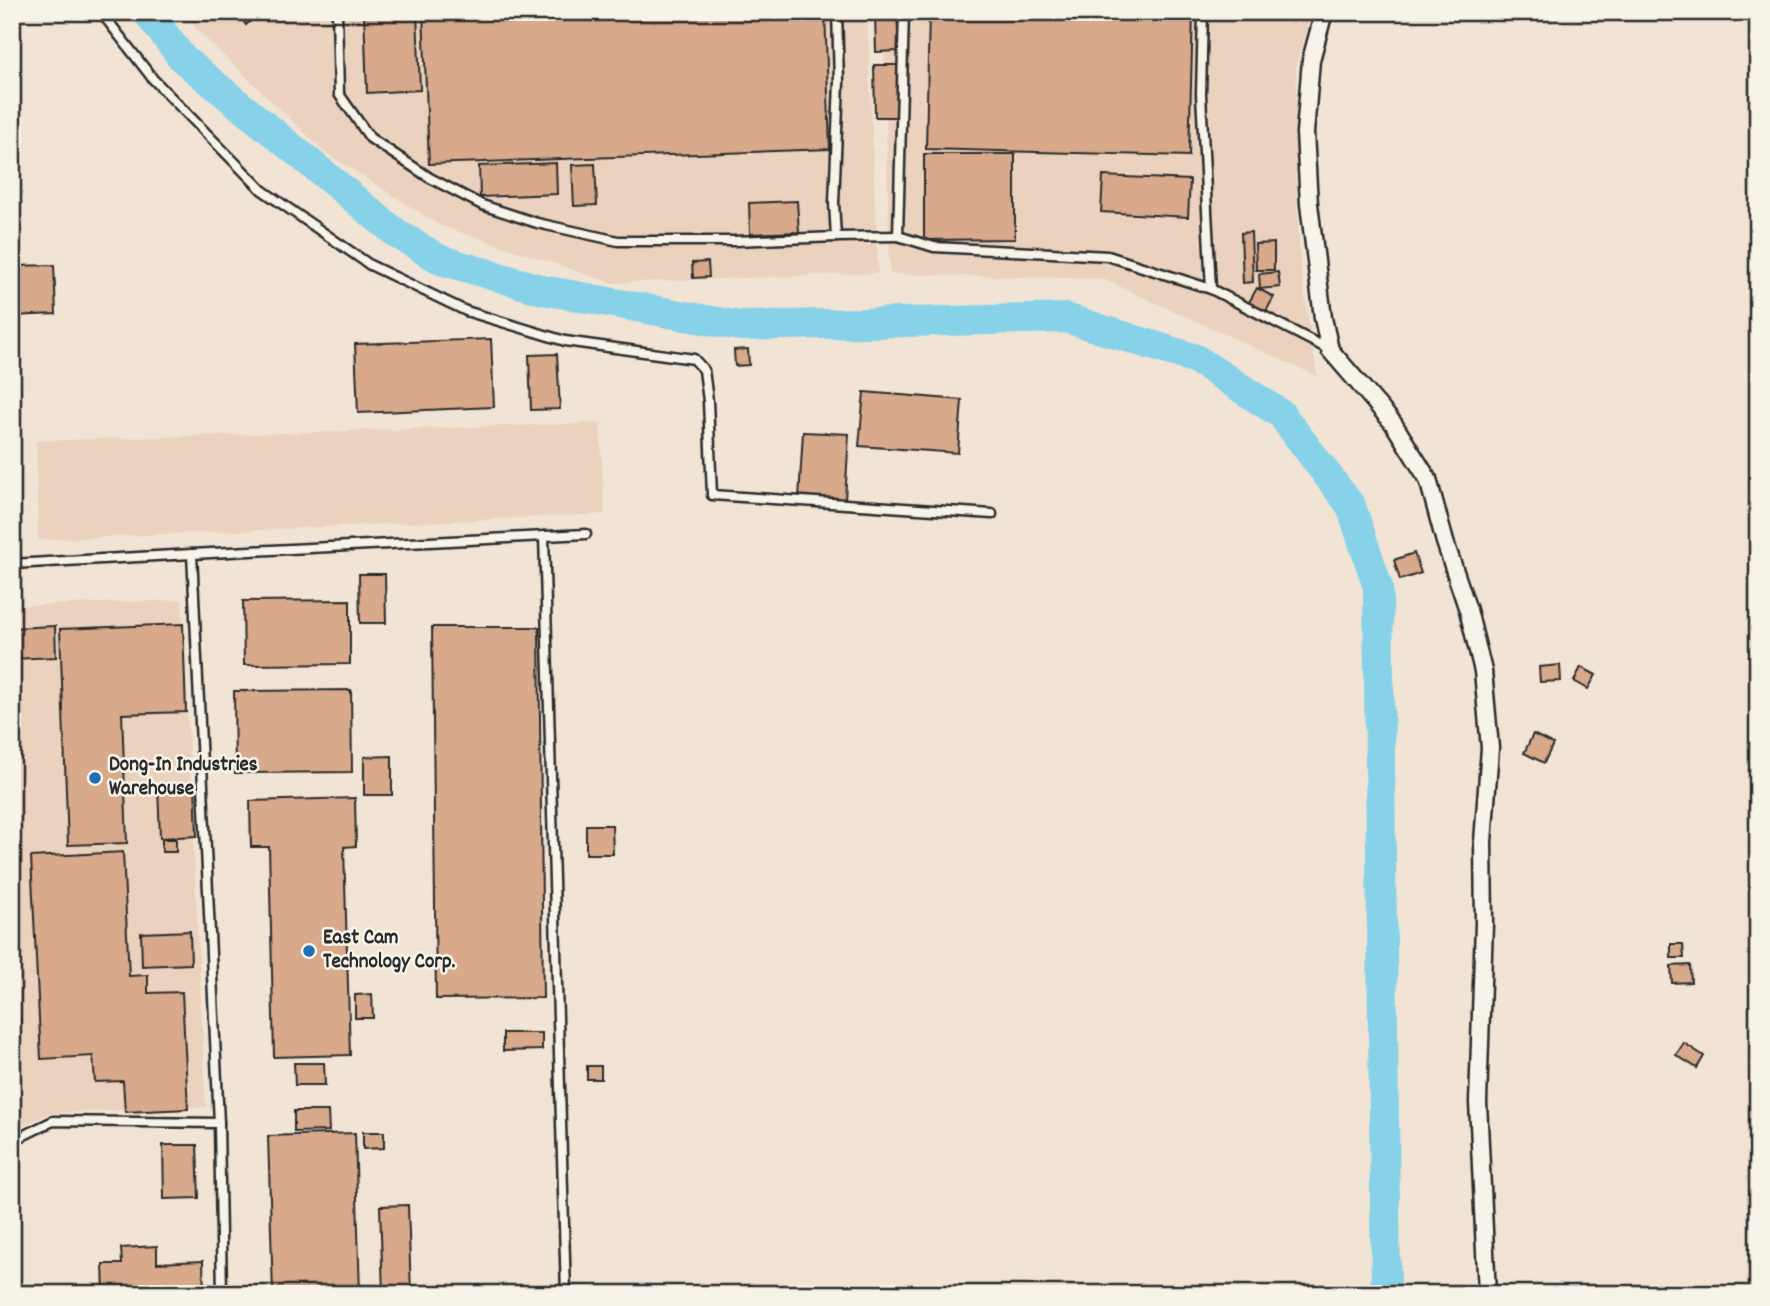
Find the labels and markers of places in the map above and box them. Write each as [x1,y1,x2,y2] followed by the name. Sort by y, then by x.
[109,751,258,805] place label: Dong-In Industries Warehouse
[87,770,103,786] marker: Dong-In Industries Warehouse
[323,924,455,978] place label: East Cam Technology Corp.
[301,943,317,959] marker: East Cam Technology Corp.

